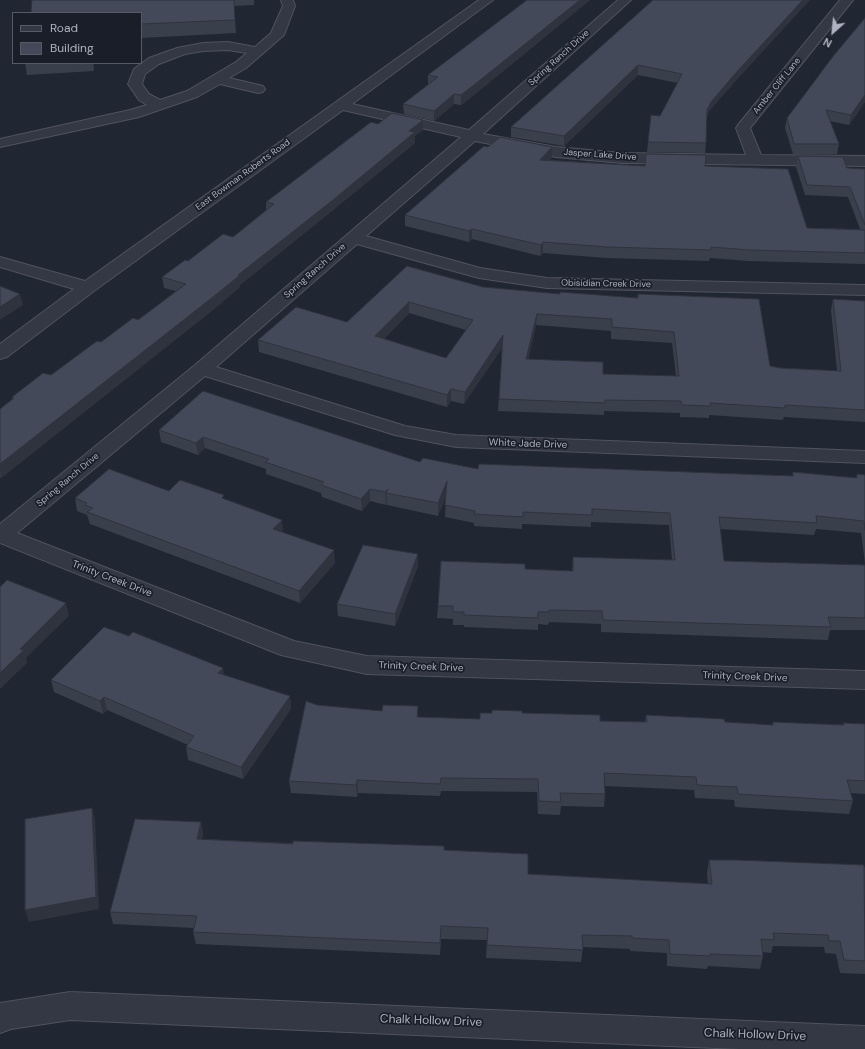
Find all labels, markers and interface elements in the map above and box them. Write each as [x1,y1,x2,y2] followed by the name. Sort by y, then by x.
[12,12,142,64] legend
[813,12,853,52] north arrow
[50,20,78,36] text: Road
[526,28,592,88] street label: Spring Ranch Drive
[821,35,834,51] text: N
[50,40,94,56] text: Building
[751,56,803,116] street label: Amber Cliff Lane
[194,137,292,213] street label: East Bowman Roberts Road
[563,147,637,163] street label: Jasper Lake Drive
[282,241,348,301] street label: Spring Ranch Drive
[561,278,651,290] street label: Obisidian Creek Drive
[488,437,568,451] street label: White Jade Drive
[35,451,101,509] street label: Spring Ranch Drive
[70,558,154,600] street label: Trinity Creek Drive
[378,660,464,674] street label: Trinity Creek Drive
[702,670,788,684] street label: Trinity Creek Drive
[380,1012,482,1030] street label: Chalk Hollow Drive
[704,1026,806,1044] street label: Chalk Hollow Drive

